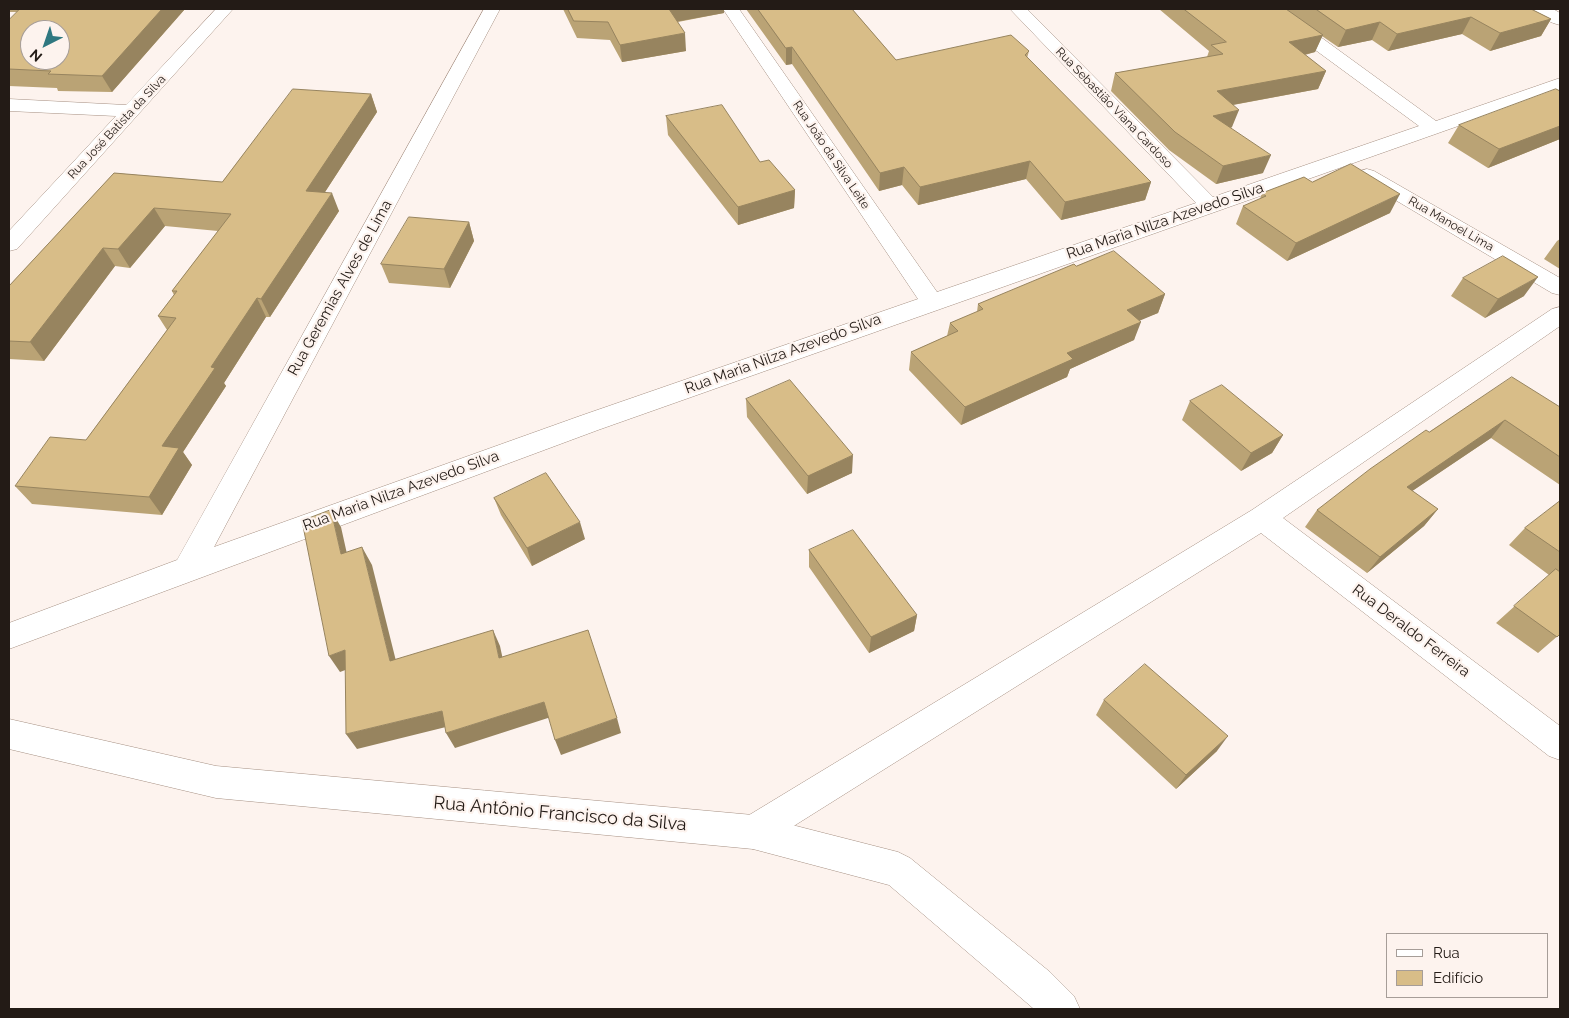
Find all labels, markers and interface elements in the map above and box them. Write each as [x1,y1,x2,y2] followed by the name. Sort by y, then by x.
[20,20,70,70] north arrow
[1052,45,1176,171] street label: Rua Sebastião Viana Cardoso
[27,46,45,65] text: N
[65,72,169,182] street label: Rua José Batista da Silva
[789,98,873,212] street label: Rua João da Silva Leite
[1064,179,1266,263] street label: Rua Maria Nilza Azevedo Silva
[1406,194,1496,254] street label: Rua Manoel Lima
[284,197,396,379] street label: Rua Geremias Alves de Lima
[682,310,884,398] street label: Rua Maria Nilza Azevedo Silva
[300,447,502,535] street label: Rua Maria Nilza Azevedo Silva
[1349,581,1473,681] street label: Rua Deraldo Ferreira
[433,792,687,836] street label: Rua Antônio Francisco da Silva
[1386,933,1549,998] legend
[1433,944,1460,962] text: Rua
[1433,969,1483,987] text: Edifício

